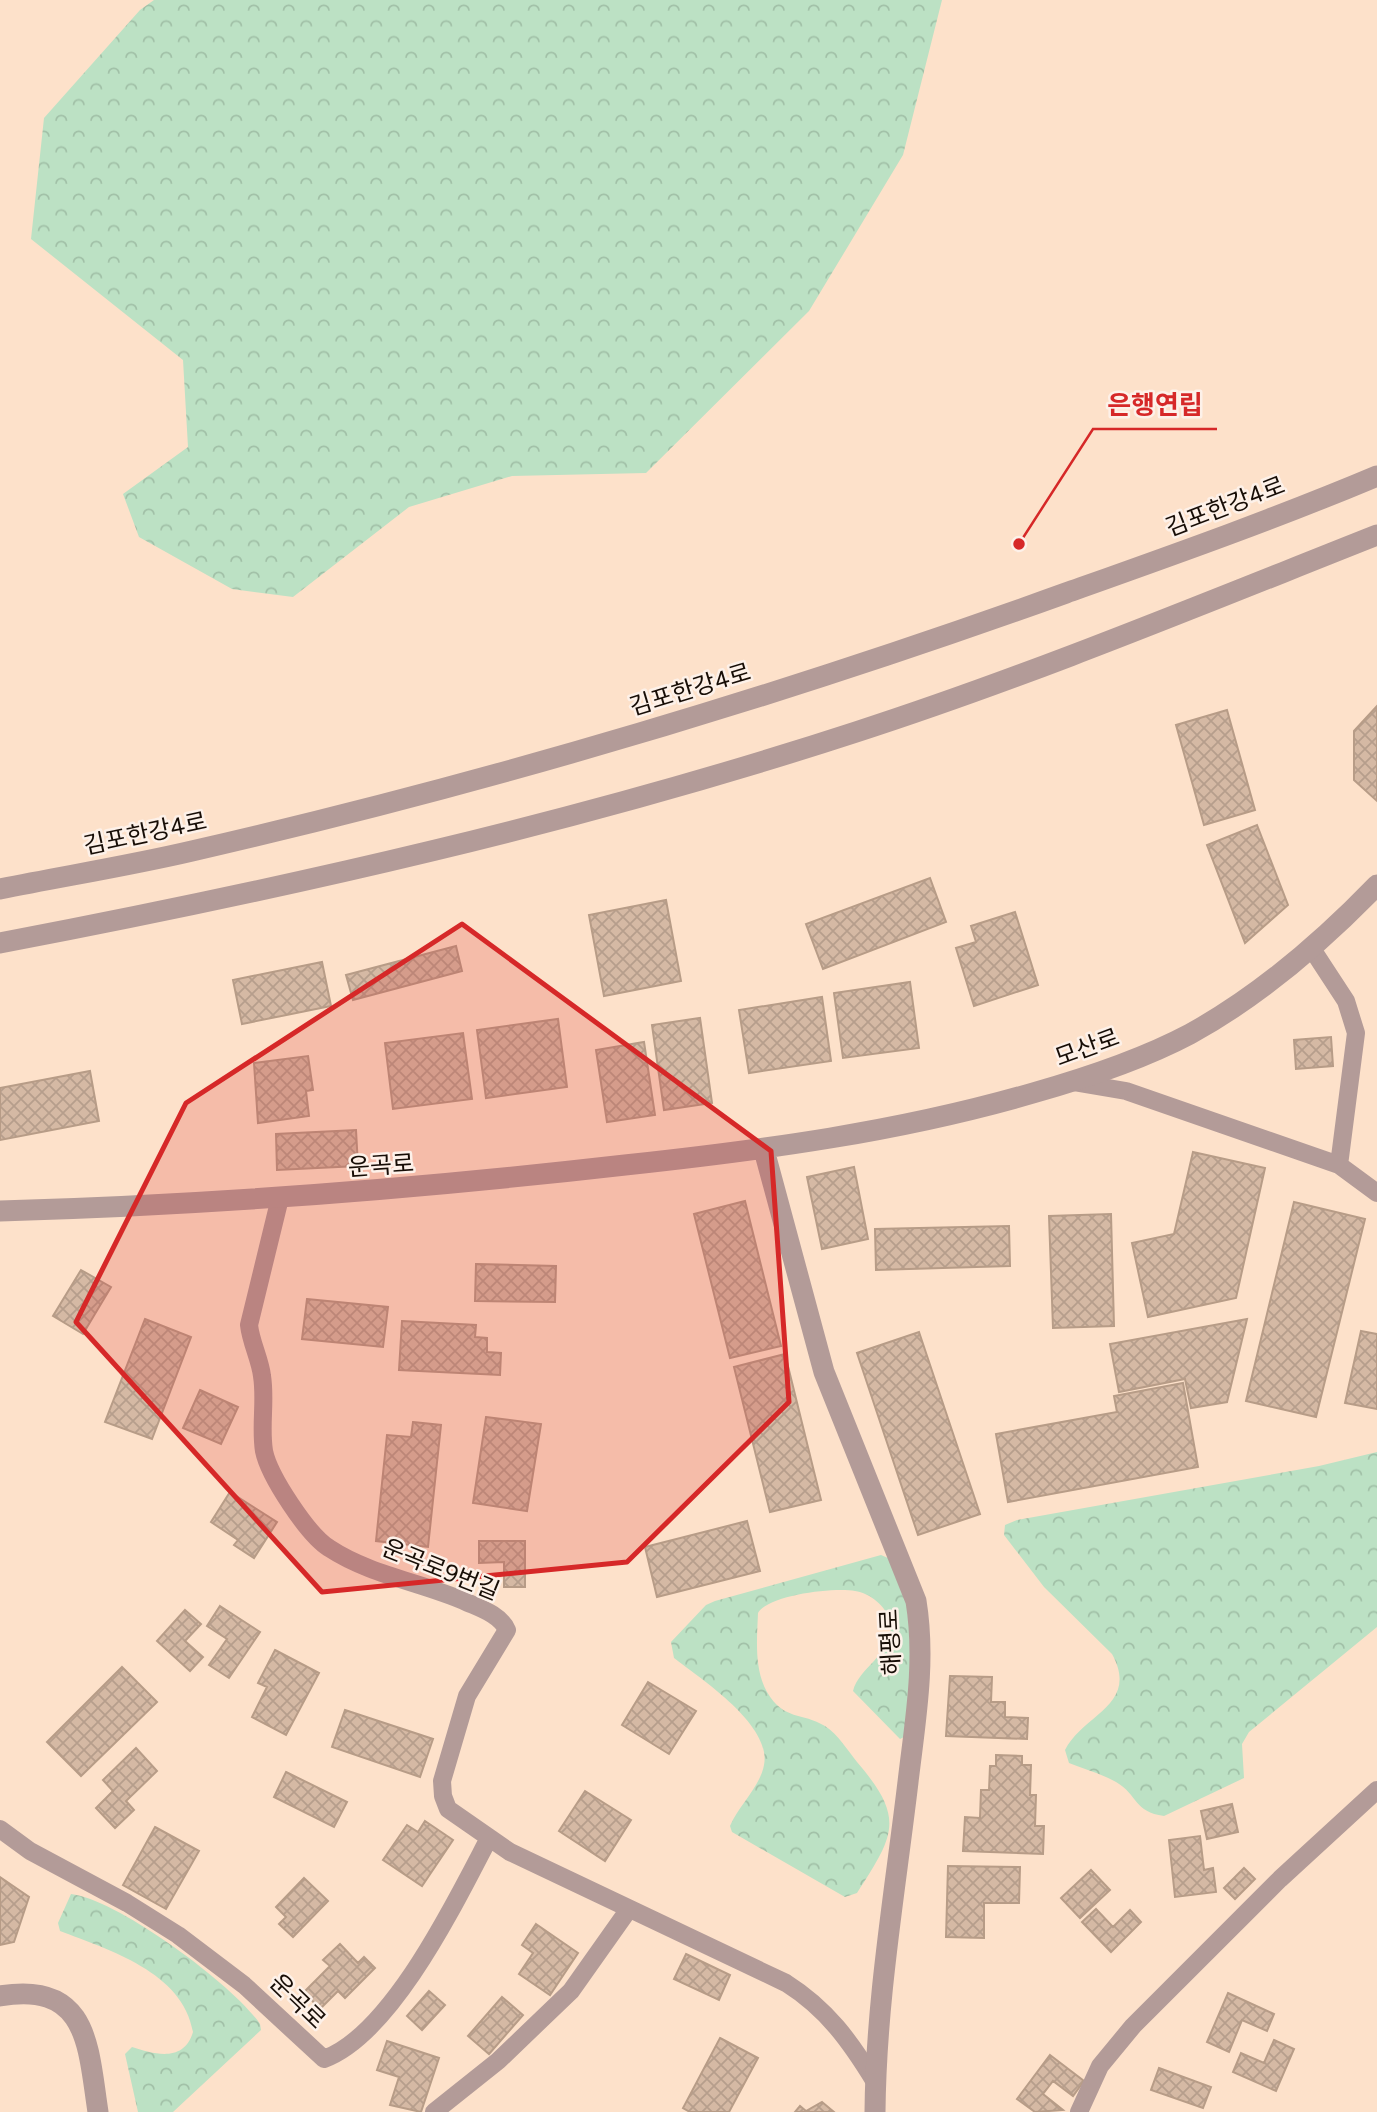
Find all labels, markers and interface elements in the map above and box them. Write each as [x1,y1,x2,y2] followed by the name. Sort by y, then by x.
[1093,382,1217,429] callout: 은행연립
[1107,389,1203,421] text: 은행연립
[1161,470,1289,542] street label: 김포한강4로
[626,657,754,721] street label: 김포한강4로
[81,806,209,860] street label: 김포한강4로
[1051,1022,1123,1072] street label: 모산로
[347,1148,415,1182] street label: 운곡로
[378,1532,504,1606] street label: 운곡로9번길
[874,1608,906,1676] street label: 해평로
[264,1968,332,2034] street label: 운곡로

